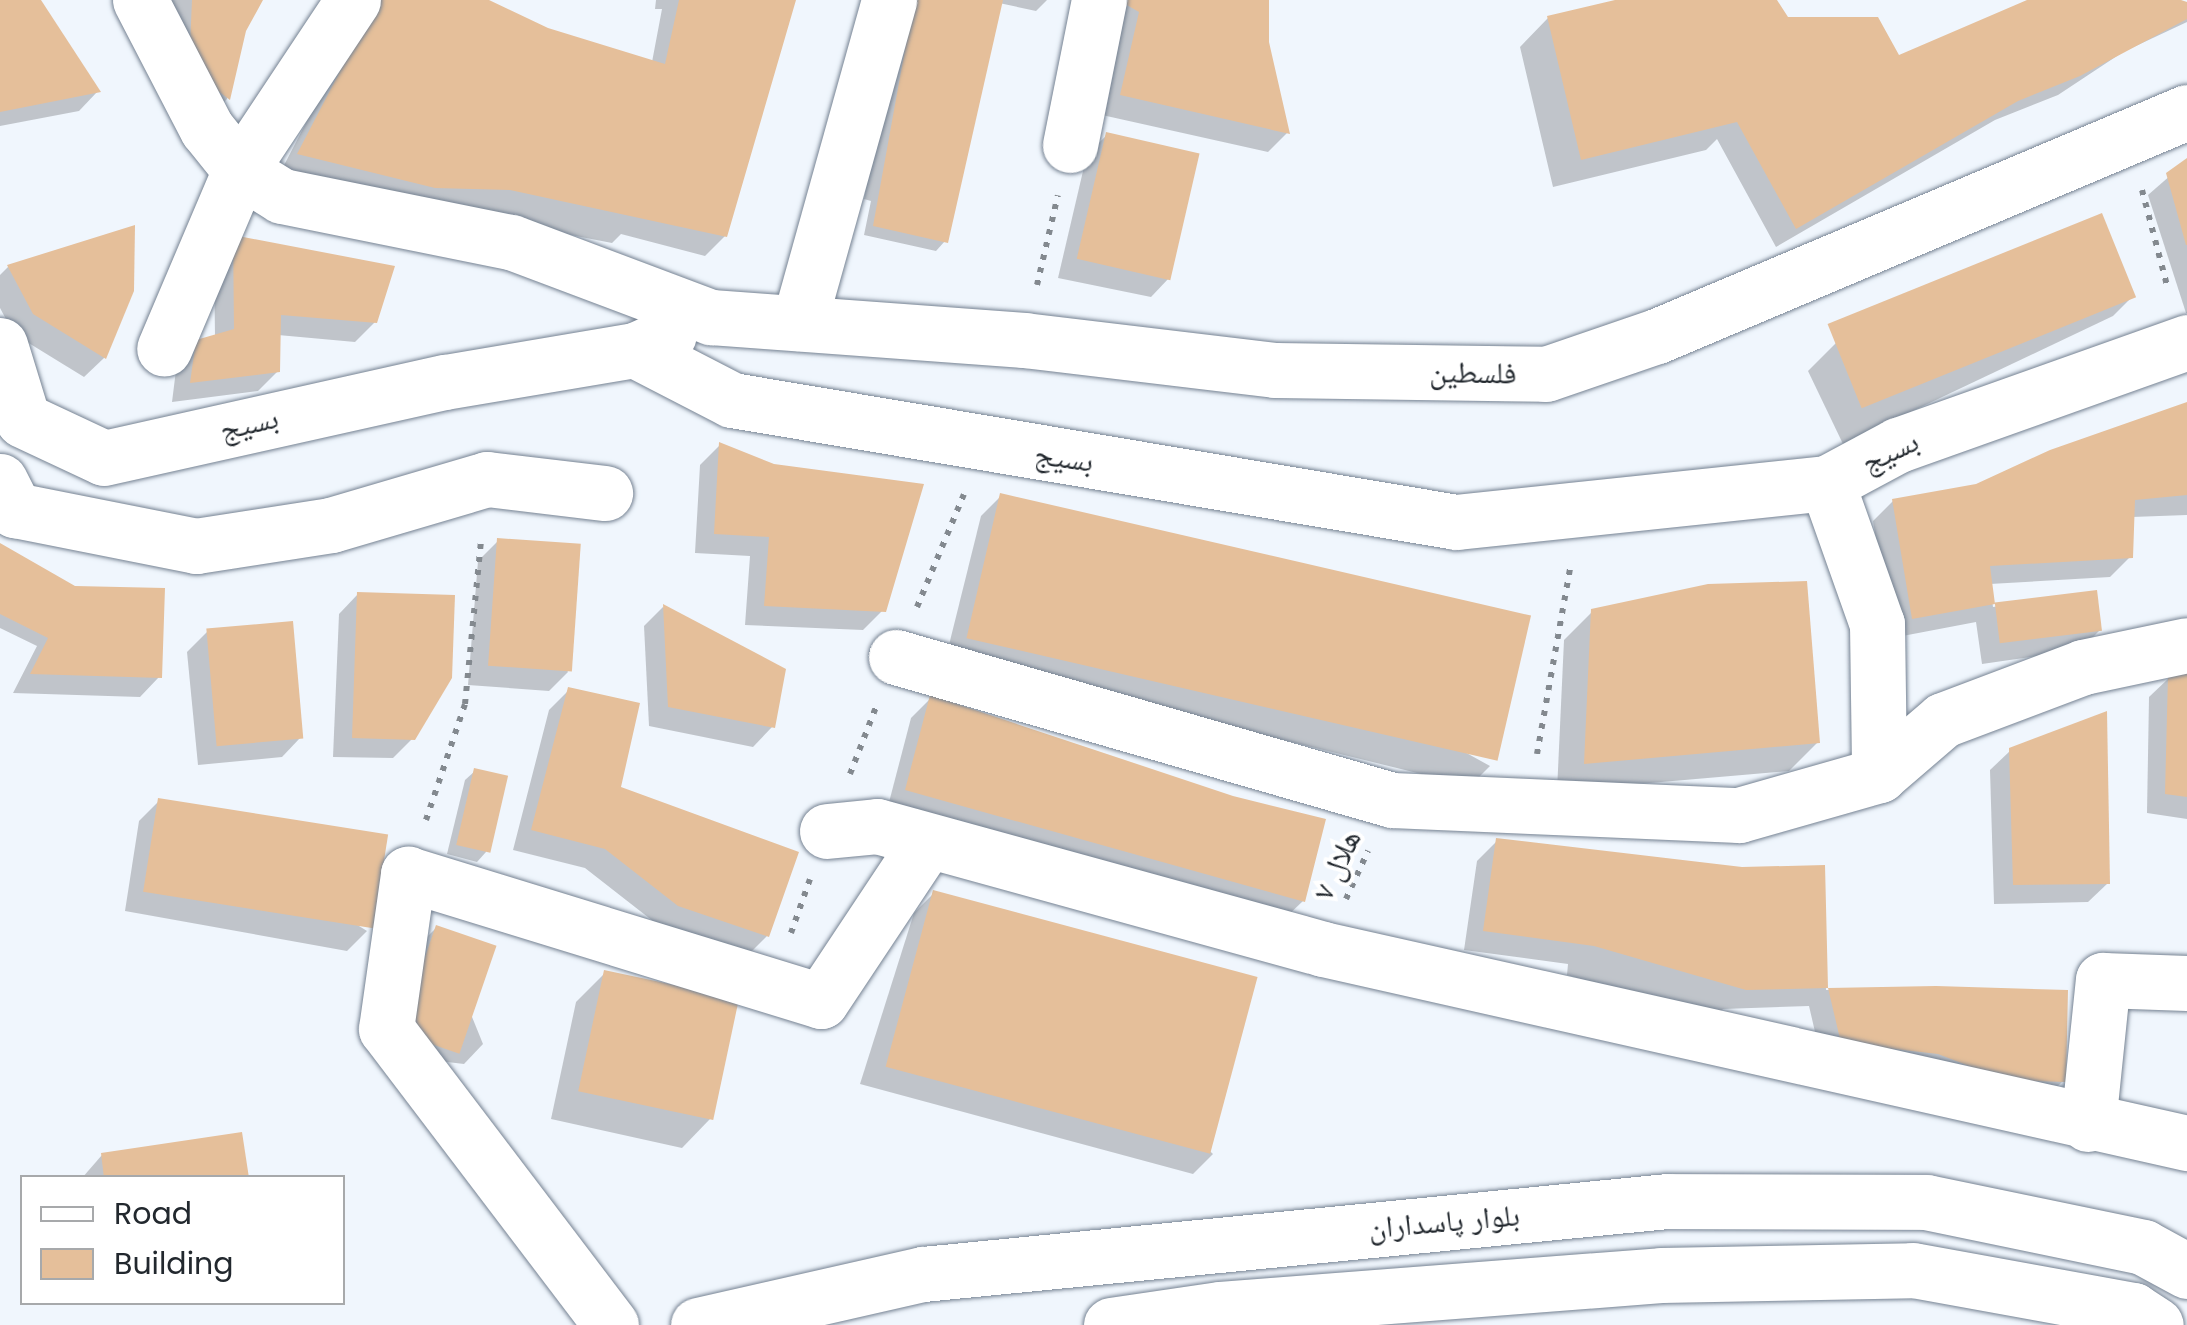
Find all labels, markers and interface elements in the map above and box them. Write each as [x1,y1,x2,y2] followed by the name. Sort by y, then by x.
[1429,354,1517,392] street label: فلسطین
[216,400,282,448] street label: بسیج
[1856,423,1924,481] street label: بسیج
[1032,436,1096,480] street label: بسیج
[1305,824,1369,906] street label: هلال ۷
[20,1175,345,1305] legend
[114,1192,192,1235] text: Road
[1367,1197,1521,1247] street label: بلوار پاسداران
[114,1242,234,1285] text: Building

